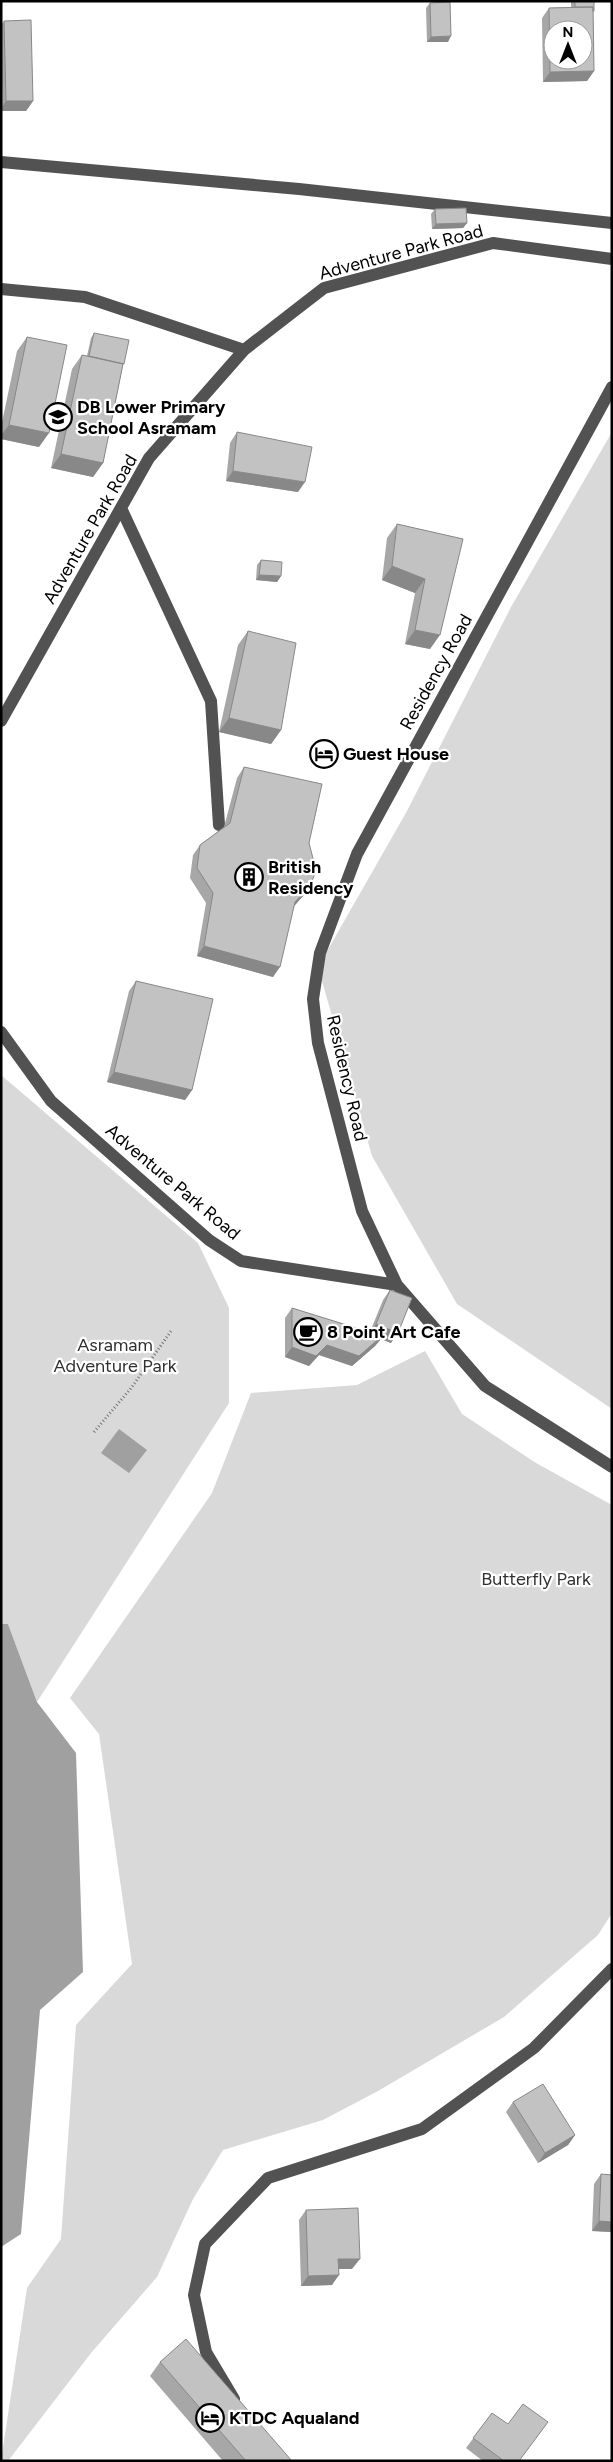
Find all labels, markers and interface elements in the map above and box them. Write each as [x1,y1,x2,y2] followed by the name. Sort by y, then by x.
[543,20,593,70] north arrow
[563,24,573,41] text: N
[317,220,485,284] street label: Adventure Park Road
[77,396,226,439] place label: DB Lower Primary School Asramam
[43,402,73,432] school or university icon: DB Lower Primary School Asramam
[38,450,142,608] street label: Adventure Park Road
[395,610,477,734] street label: Residency Road
[309,739,339,769] hotel icon: Guest House
[343,743,449,765] place label: Guest House
[268,856,354,899] place label: British Residency
[234,862,264,892] building icon: British Residency
[322,1013,372,1143] street label: Residency Road
[101,1119,245,1245] street label: Adventure Park Road
[293,1317,323,1347] cafe icon: 8 Point Art Cafe
[327,1321,461,1343] place label: 8 Point Art Cafe
[53,1334,177,1377] park label: Asramam Adventure Park
[481,1568,591,1590] park label: Butterfly Park
[195,2403,225,2433] hotel icon: KTDC Aqualand
[229,2407,360,2429] place label: KTDC Aqualand

